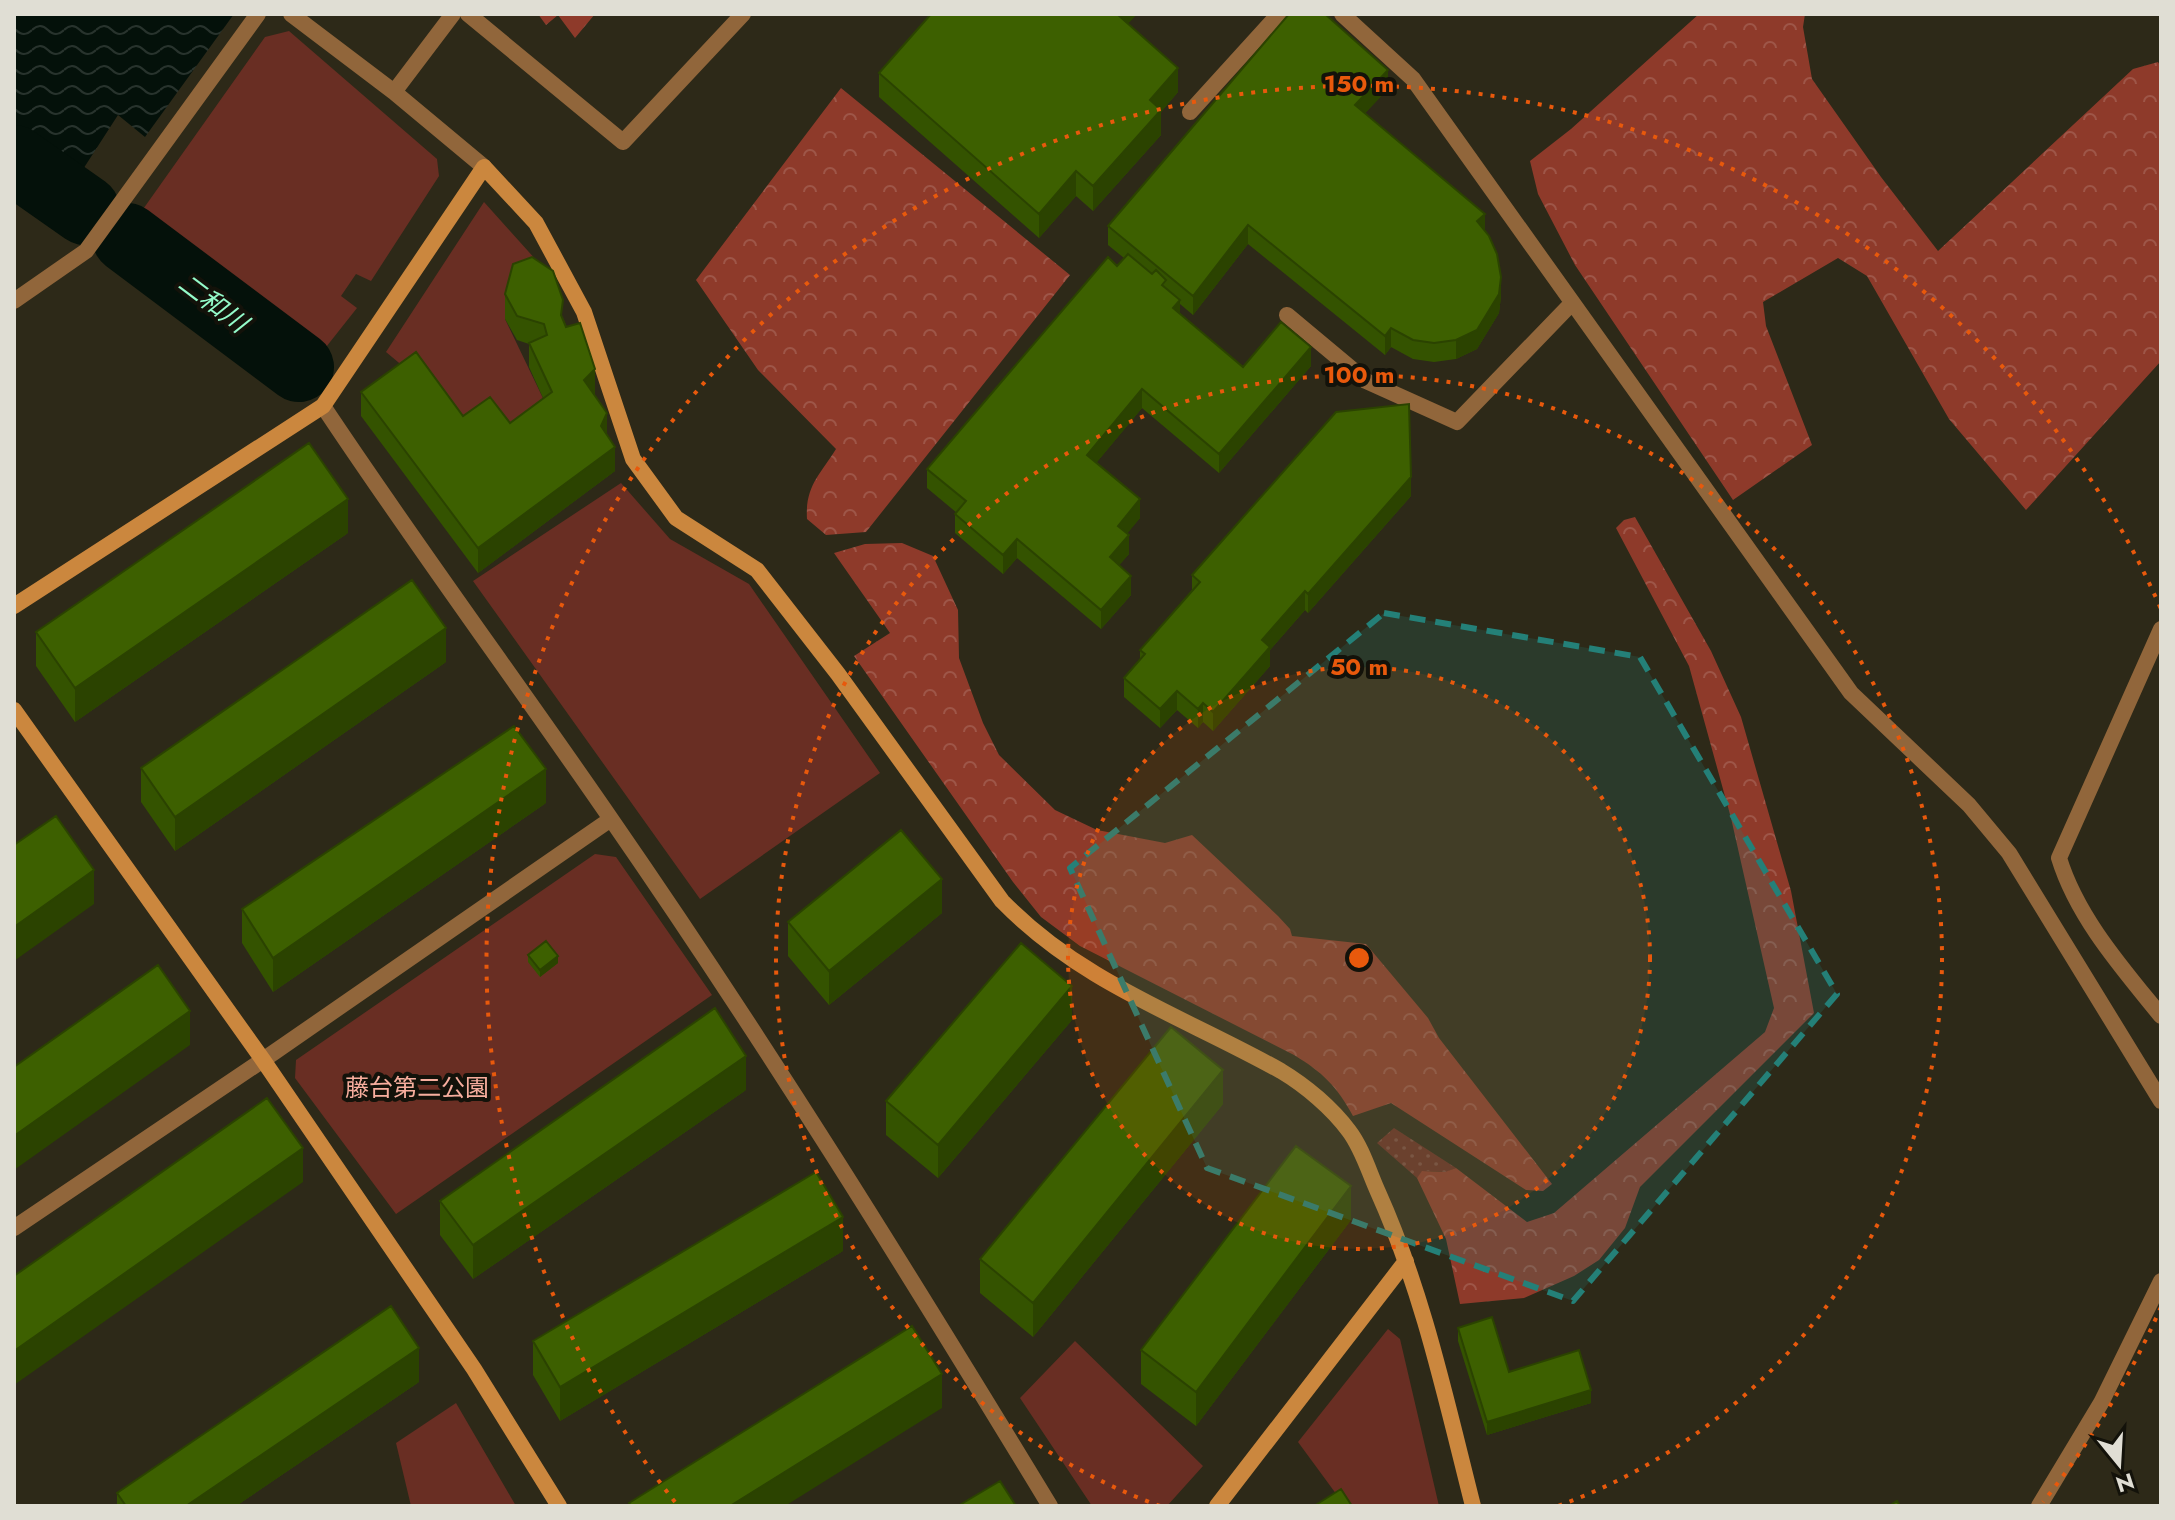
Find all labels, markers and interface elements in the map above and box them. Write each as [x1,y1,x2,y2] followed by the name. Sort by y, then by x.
[1324,66,1394,101] text: 150 m
[170,264,258,343] water label: 二和川
[1324,357,1394,392] text: 100 m
[1330,649,1388,684] text: 50 m
[1345,944,1373,972] centre of rings
[345,1070,489,1105] park label: 藤台第二公園
[2079,1424,2159,1504] north arrow
[2112,1465,2138,1501] text: N

